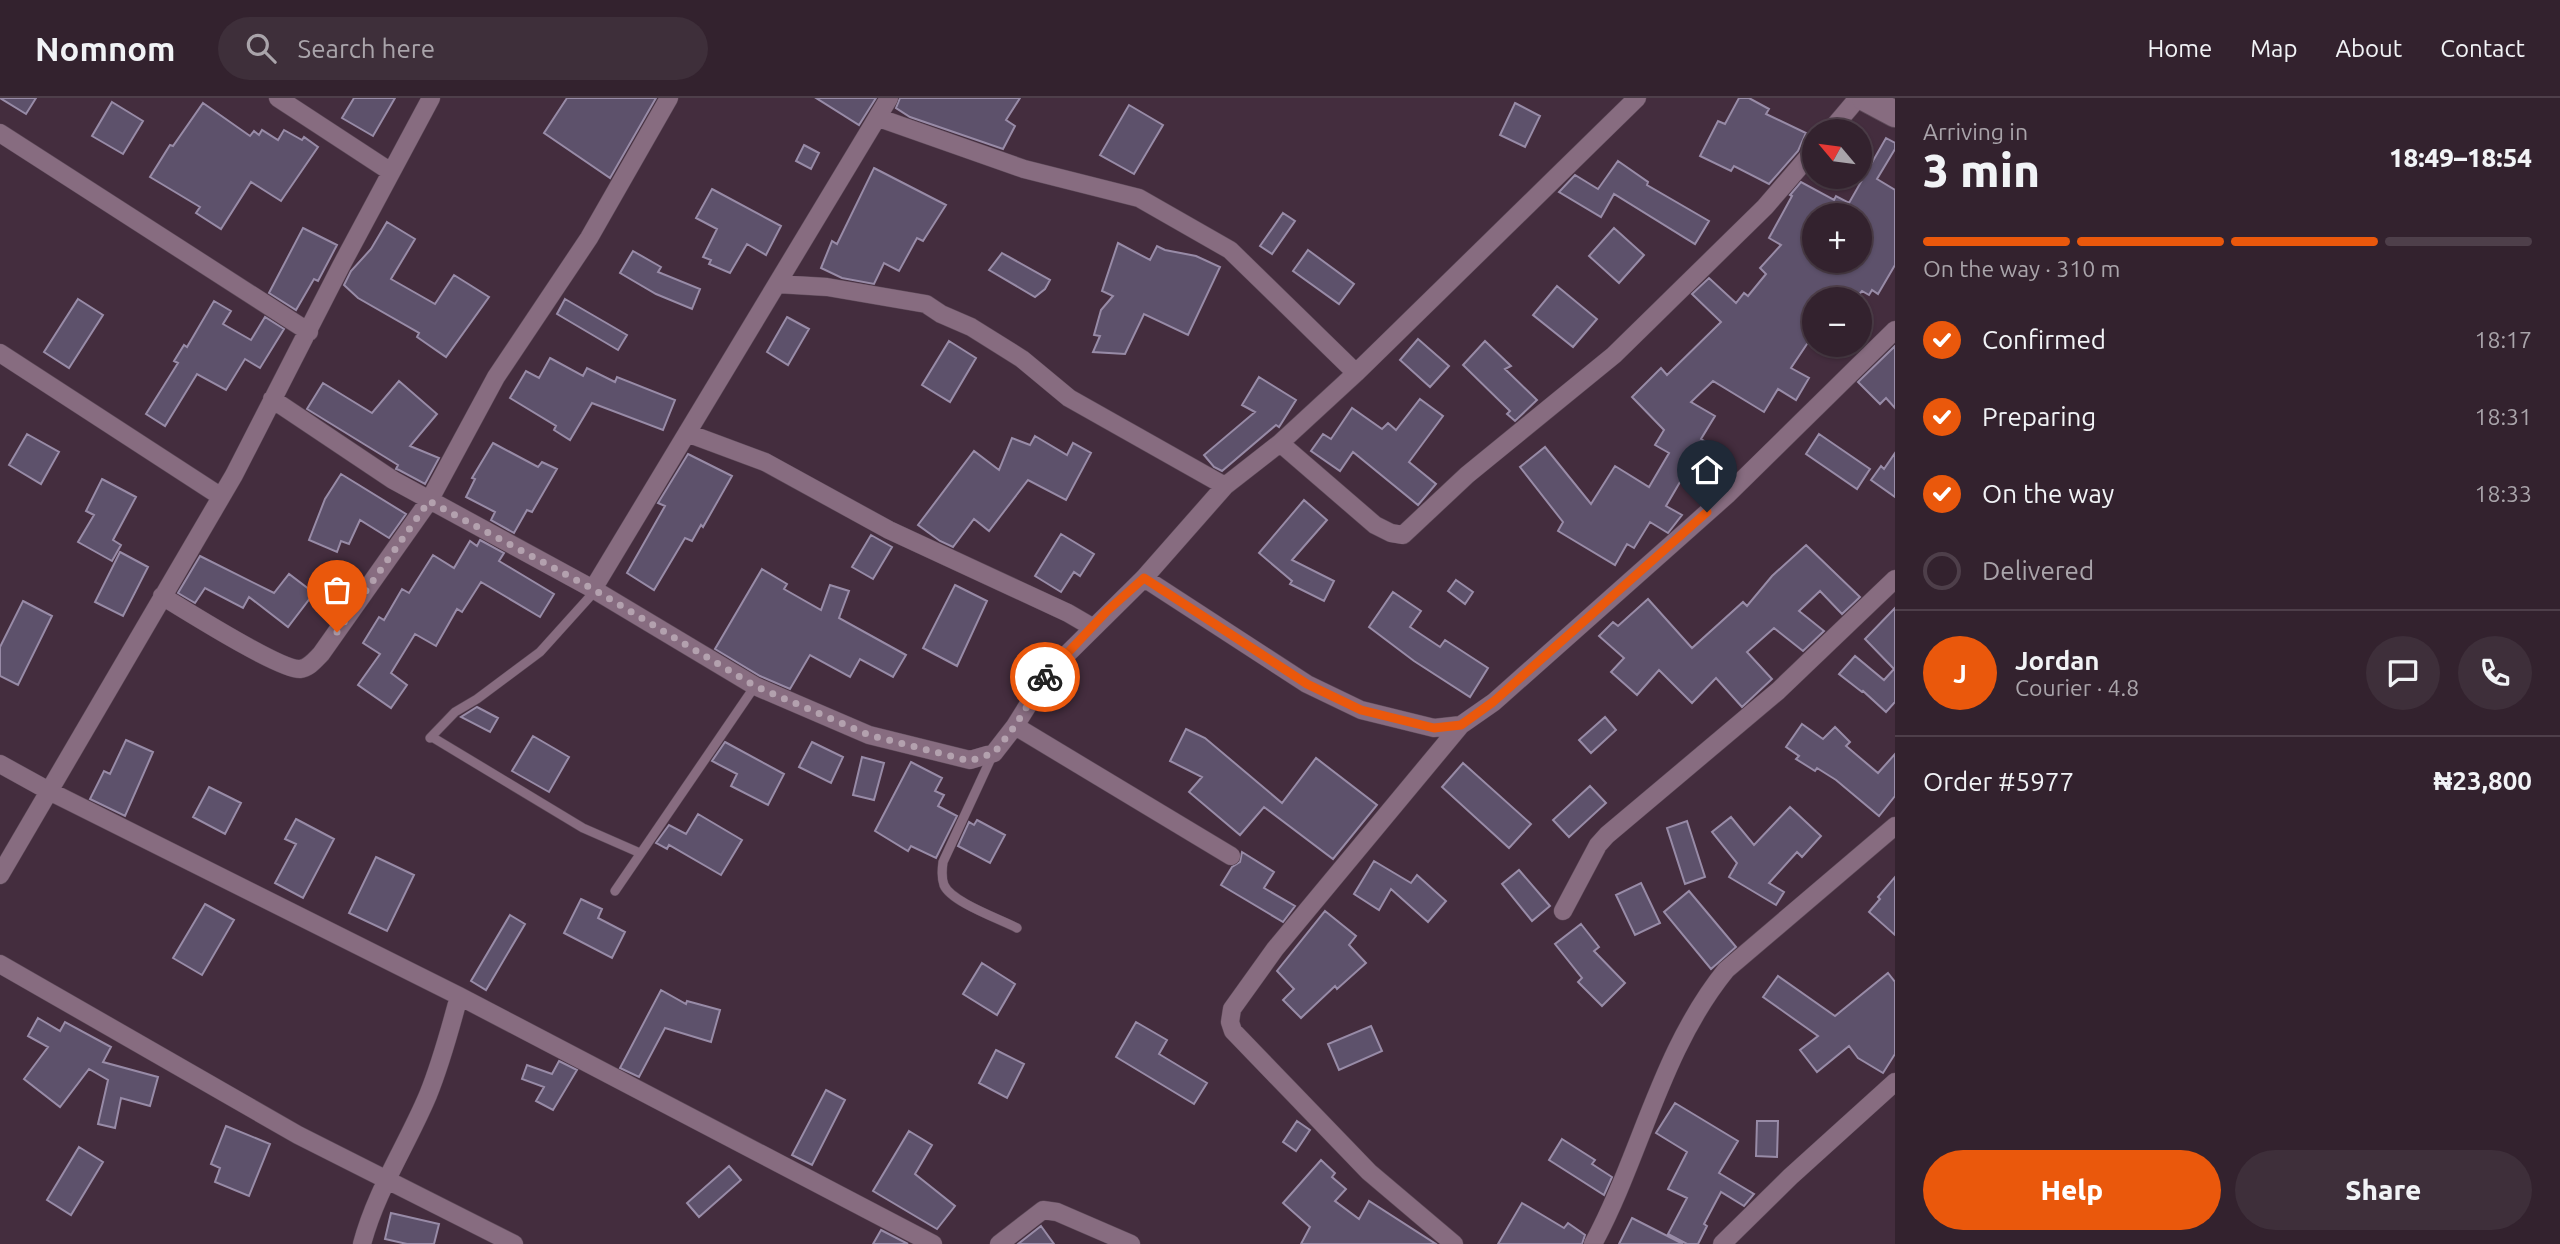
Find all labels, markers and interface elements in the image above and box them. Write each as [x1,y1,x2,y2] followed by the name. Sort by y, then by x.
[218,17,708,80] search box
[242,29,280,67] icon: search
[35,30,176,67] text: Nomnom
[298,34,435,63] text: Search here
[2147,35,2212,62] text: Home
[2250,35,2297,62] text: Map
[2335,35,2402,62] text: About
[2440,35,2525,62] text: Contact
[1802,119,1872,189] north arrow
[1802,119,1872,357] map controls
[1923,119,2028,144] text: Arriving in
[2389,143,2532,172] text: 18:49–18:54
[1923,144,2040,196] text: 3 min
[1802,203,1872,273] button: +
[1923,256,2120,281] text: On the way · 310 m
[1802,287,1872,357] button: −
[1923,321,1961,359] icon: check
[1982,325,2106,354] text: Confirmed
[2474,327,2532,352] text: 18:17
[1923,398,1961,436] icon: check
[1982,402,2096,431] text: Preparing
[2474,404,2532,429] text: 18:31
[1677,440,1737,512] pin
[1688,451,1726,489] icon: home
[1923,475,1961,513] icon: check
[1982,479,2114,508] text: On the way
[2474,481,2532,506] text: 18:33
[1982,556,2094,585] text: Delivered
[307,560,367,632] pin
[318,571,356,609] icon: bag
[2366,636,2440,710] button: chat
[2458,636,2532,710] button: phone
[1010,642,1080,712] courier
[2015,646,2100,675] text: Jordan
[1026,658,1064,696] icon: bike
[1953,659,1967,688] text: J
[2015,675,2139,700] text: Courier · 4.8
[2434,766,2532,795] text: ₦23,800
[1923,767,2074,796] text: Order #5977
[1923,1150,2221,1230] button: Help
[2235,1150,2532,1230] button: Share

